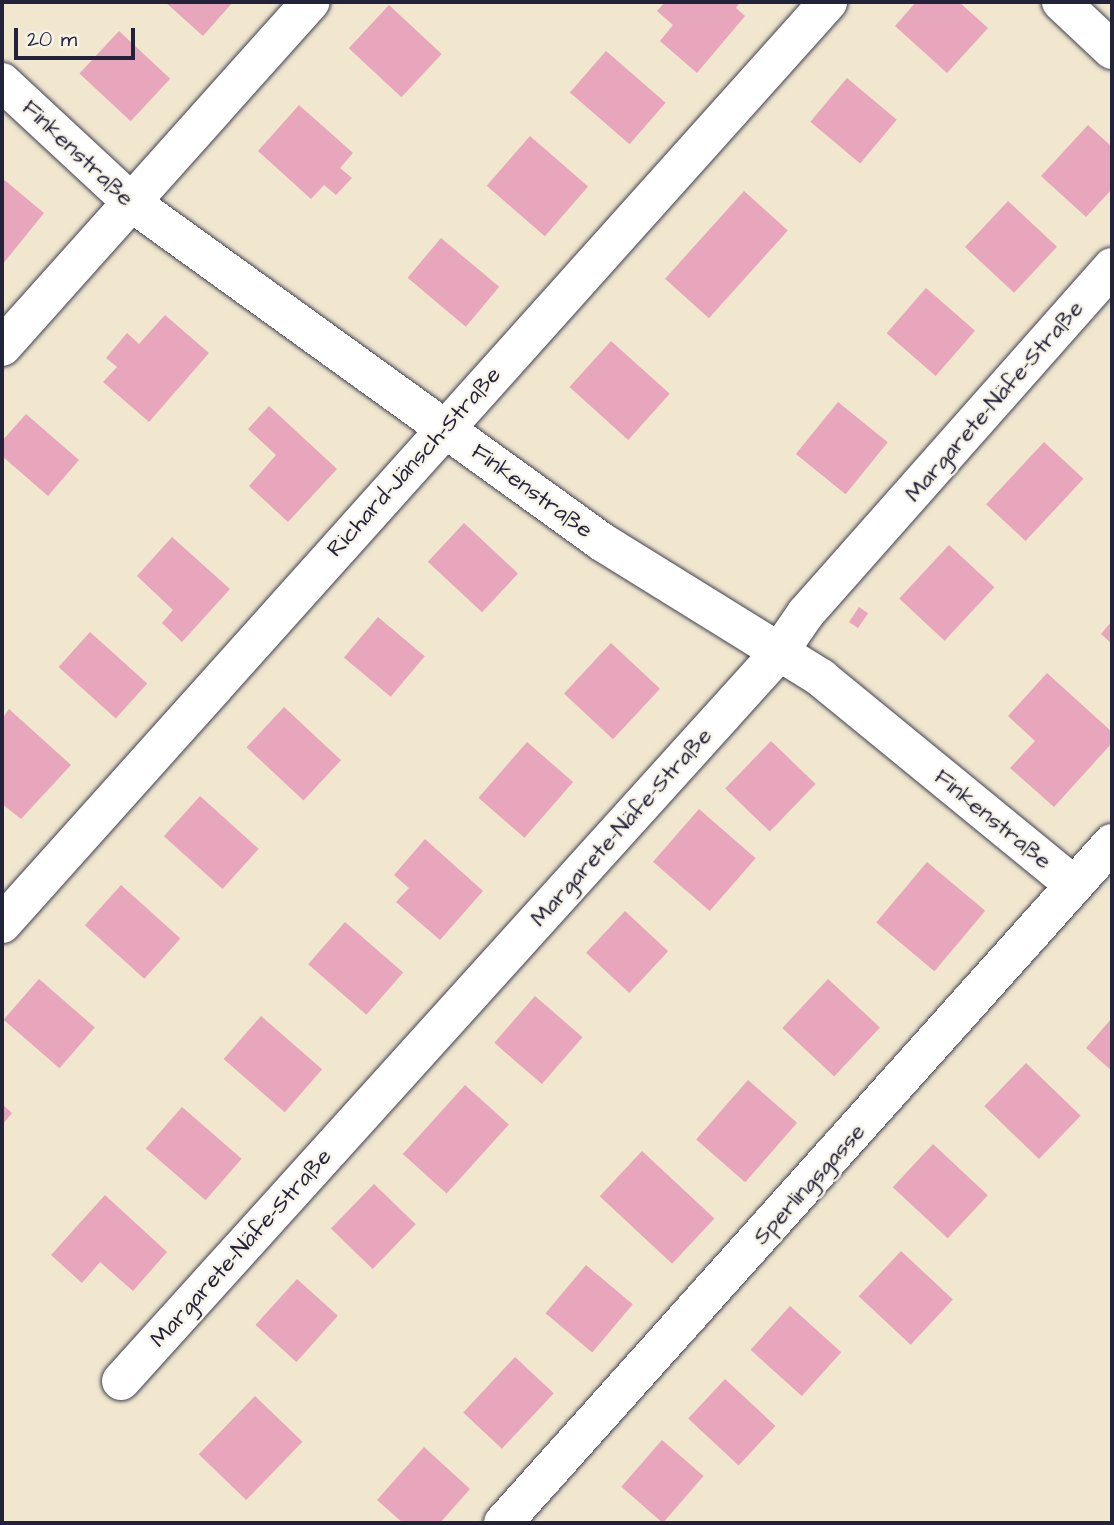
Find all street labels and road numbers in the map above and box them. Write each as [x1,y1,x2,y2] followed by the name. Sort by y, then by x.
[16,94,140,212] street label: Finkenstraße
[899,295,1089,507] street label: Margarete-Näfe-Straße
[321,361,507,563] street label: Richard-Jänsch-Straße
[466,438,598,544] street label: Finkenstraße
[525,722,717,932] street label: Margarete-Näfe-Straße
[929,763,1057,875] street label: Finkenstraße
[747,1118,871,1250] street label: Sperlingsgasse
[145,1143,337,1353] street label: Margarete-Näfe-Straße

